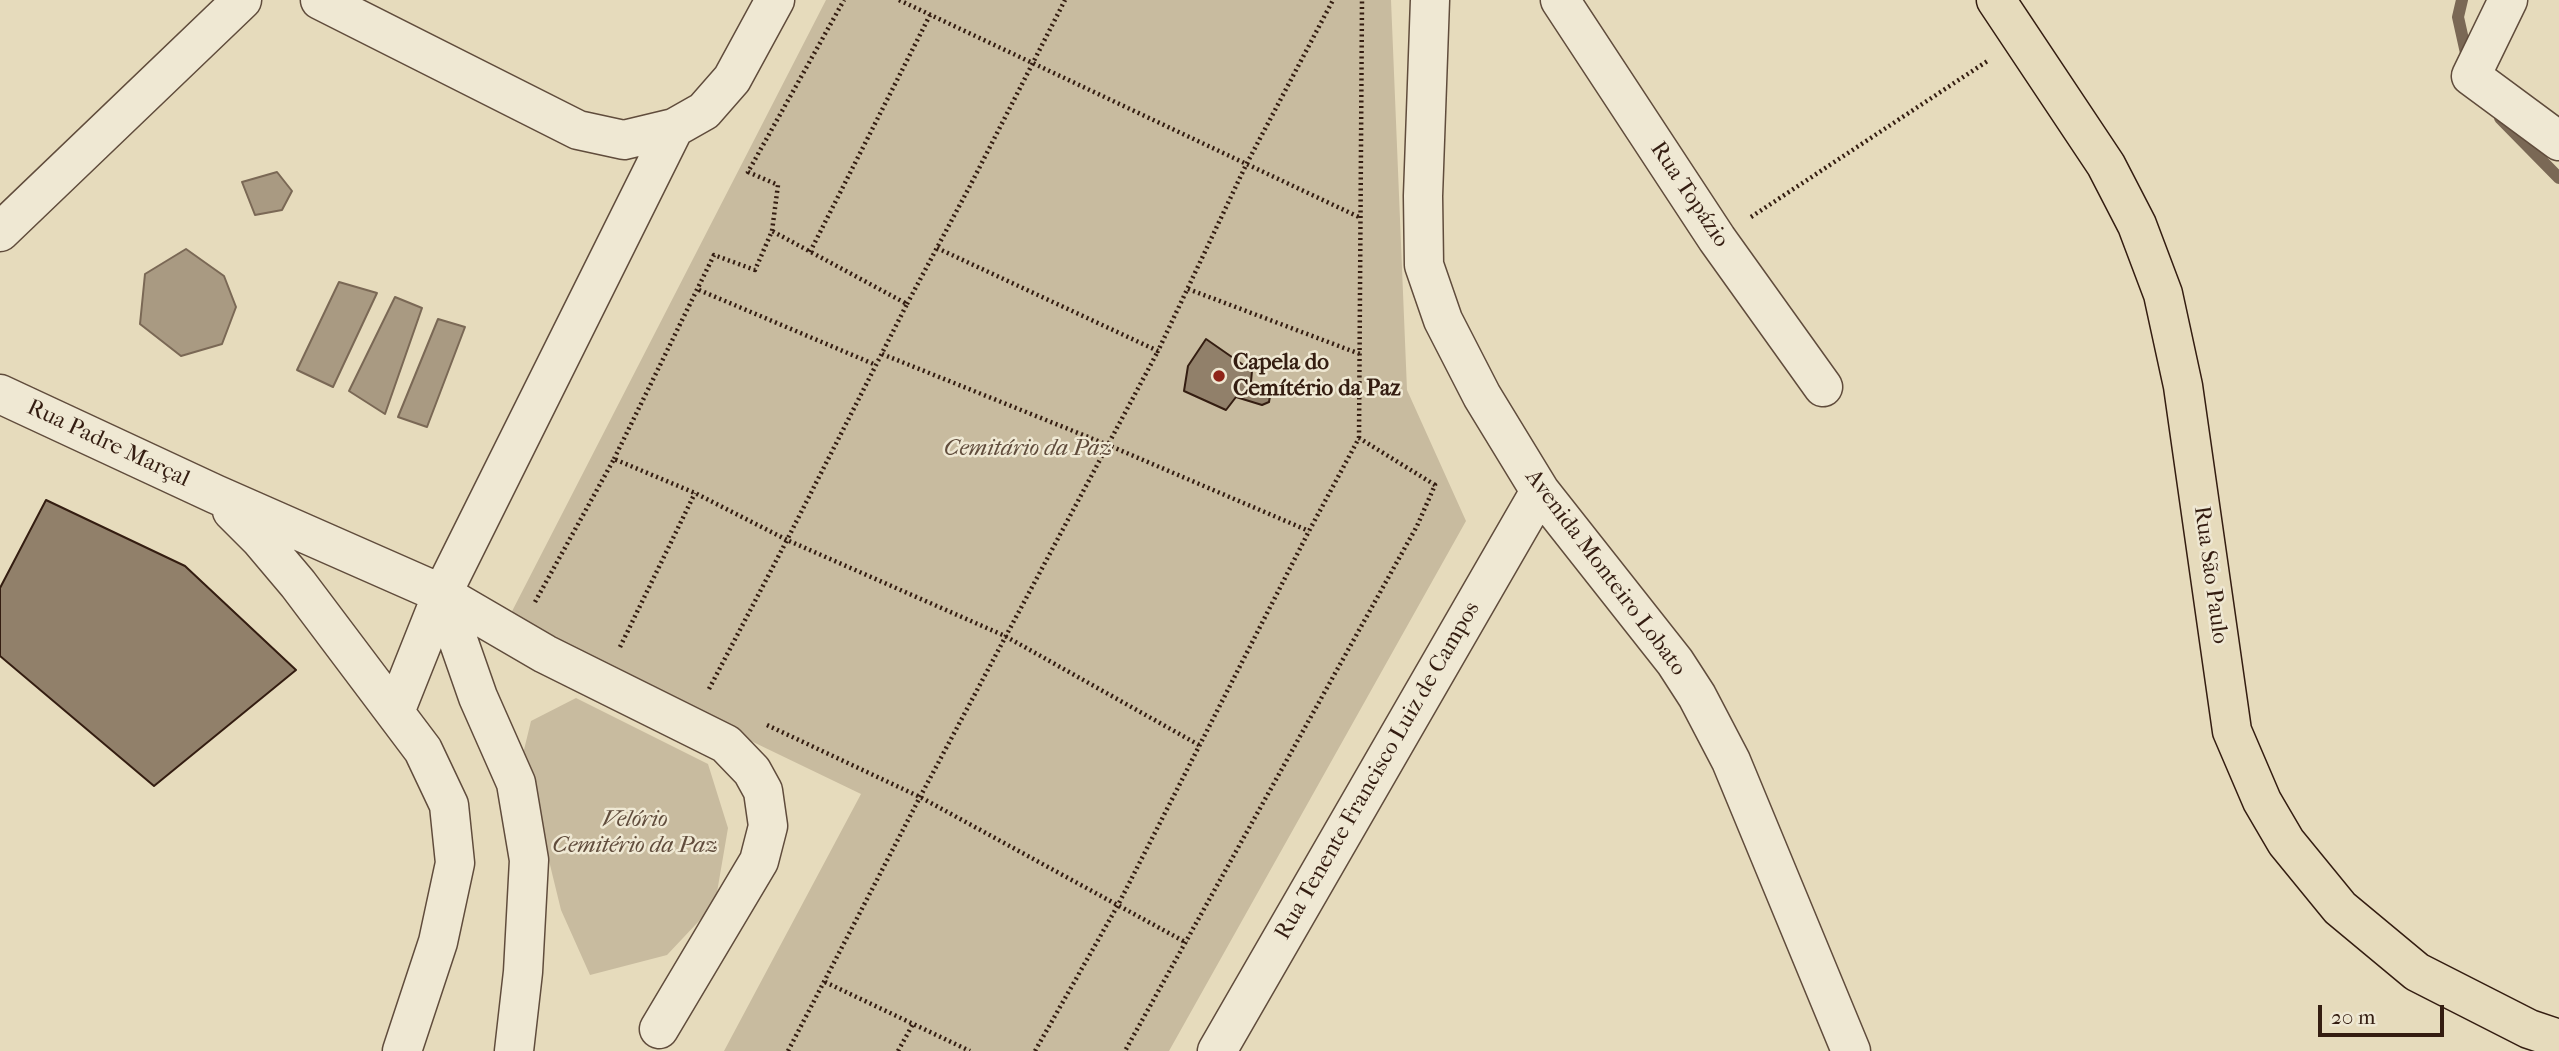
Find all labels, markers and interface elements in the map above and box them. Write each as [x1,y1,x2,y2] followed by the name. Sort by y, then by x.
[1644,137,1734,253] street label: Rua Topázio
[1233,349,1401,403] place label: Capela do Cemítério da Paz
[1211,368,1227,384] marker: Capela do Cemítério da Paz
[22,394,194,494] street label: Rua Padre Marçal
[944,435,1112,463] park label: Cemitário da Paz
[1518,464,1692,682] street label: Avenida Monteiro Lobato
[2187,504,2233,646] street label: Rua São Paulo
[1270,597,1486,945] street label: Rua Tenente Francisco Luiz de Campos
[552,806,718,860] park label: Velório Cemitério da Paz
[2321,992,2447,1036] scale bar
[2331,1005,2375,1029] text: 20 m

